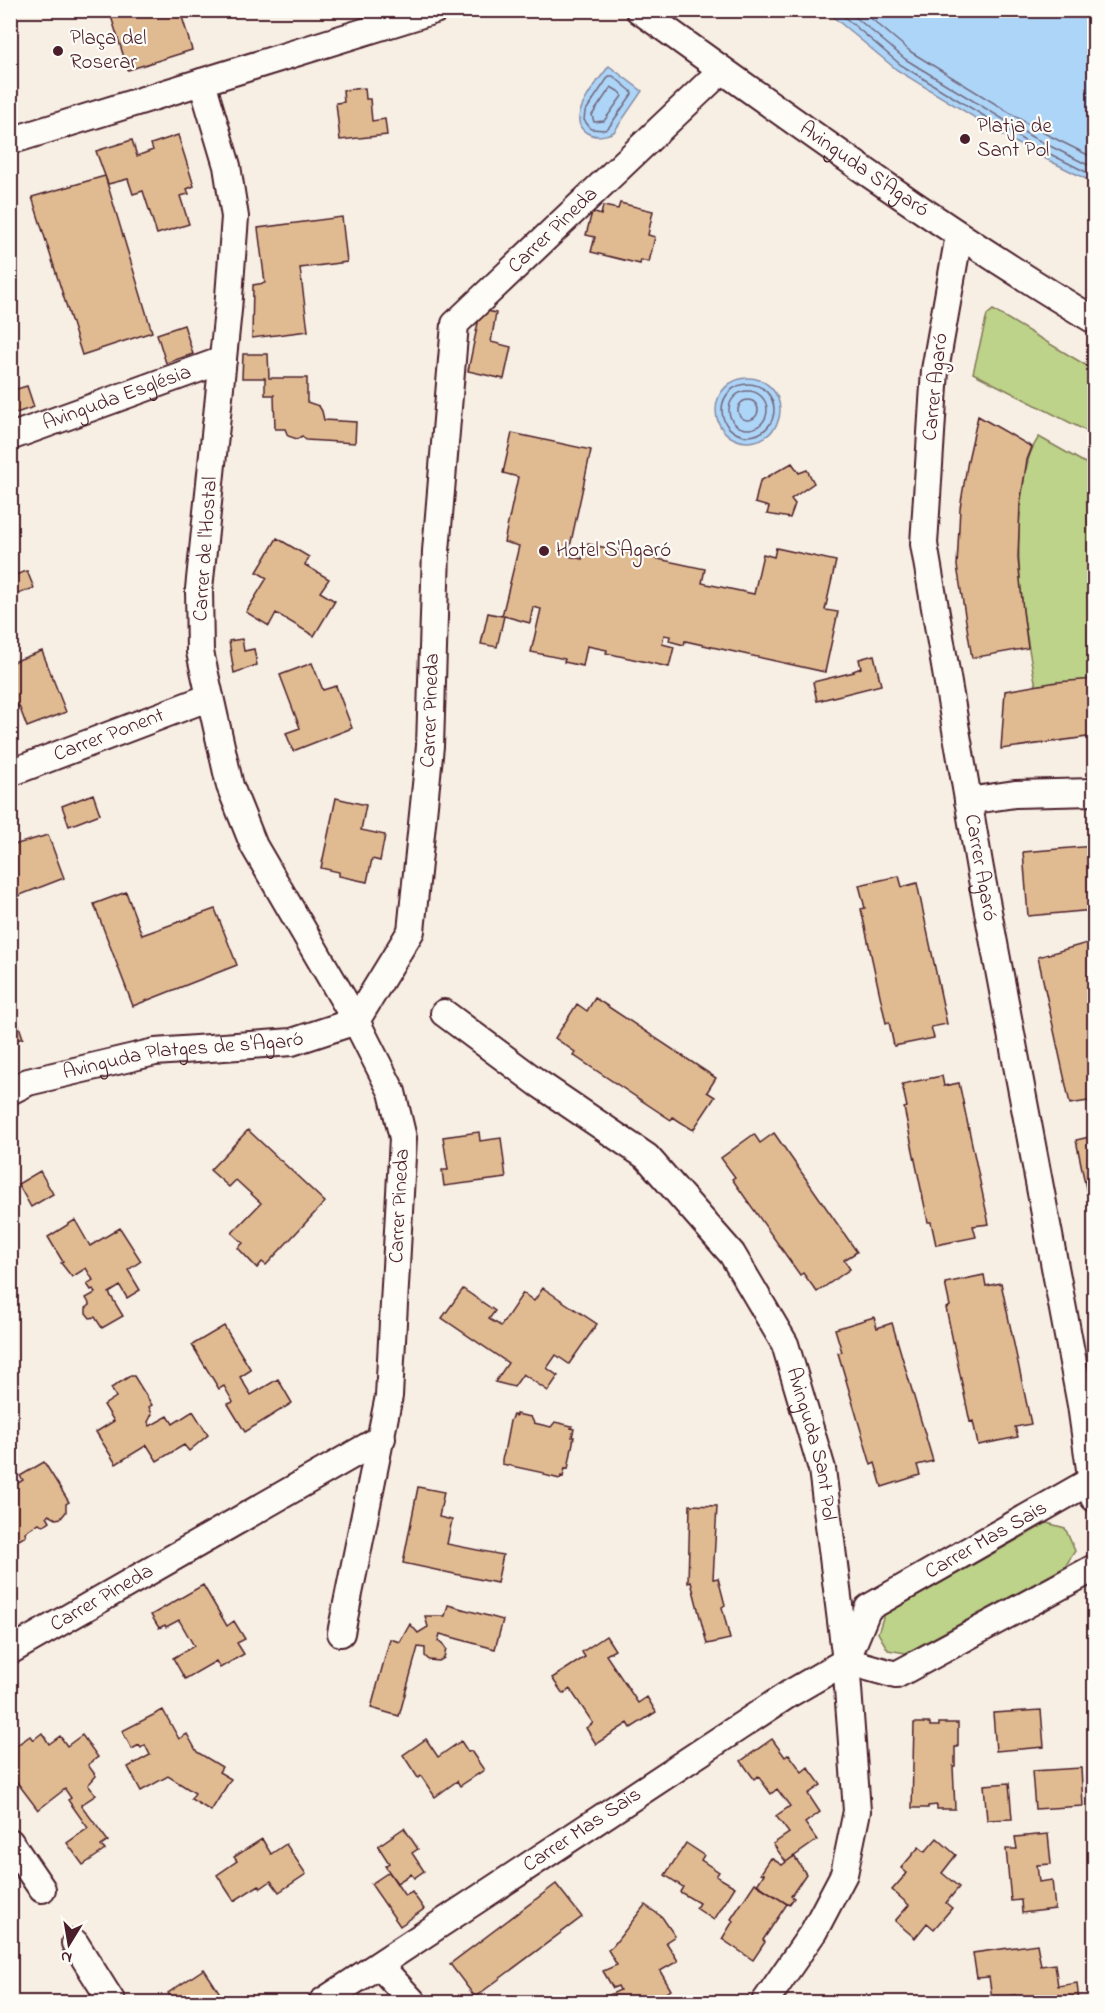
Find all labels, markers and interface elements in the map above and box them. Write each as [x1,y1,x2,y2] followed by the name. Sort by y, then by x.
[70,24,146,78] place label: Plaça del Roserar
[51,44,65,58] marker: Plaça del Roserar
[977,112,1052,166] place label: Platja de Sant Pol
[793,114,935,225] street label: Avinguda S'Agaró
[958,132,972,146] marker: Platja de Sant Pol
[501,180,605,281] street label: Carrer Pineda
[915,332,959,443] street label: Carrer Agaró
[39,358,196,439] street label: Avinguda Església
[186,476,226,622] street label: Carrer de l'Hostal
[556,536,671,568] place label: Hotel S'Agaró
[537,544,551,558] marker: Hotel S'Agaró
[413,653,448,769] street label: Carrer Pineda
[49,701,169,770] street label: Carrer Ponent
[956,812,1005,924] street label: Carrer Agaró
[60,1024,308,1088] street label: Avinguda Platges de s'Agaró
[382,1148,418,1264] street label: Carrer Pineda
[778,1364,843,1522] street label: Avinguda Sant Pol
[920,1494,1053,1587] street label: Carrer Mas Sais
[45,1557,159,1640] street label: Carrer Pineda
[517,1780,648,1880] street label: Carrer Mas Sais
[39,1914,99,1974] north arrow
[59,1944,74,1970] text: N

